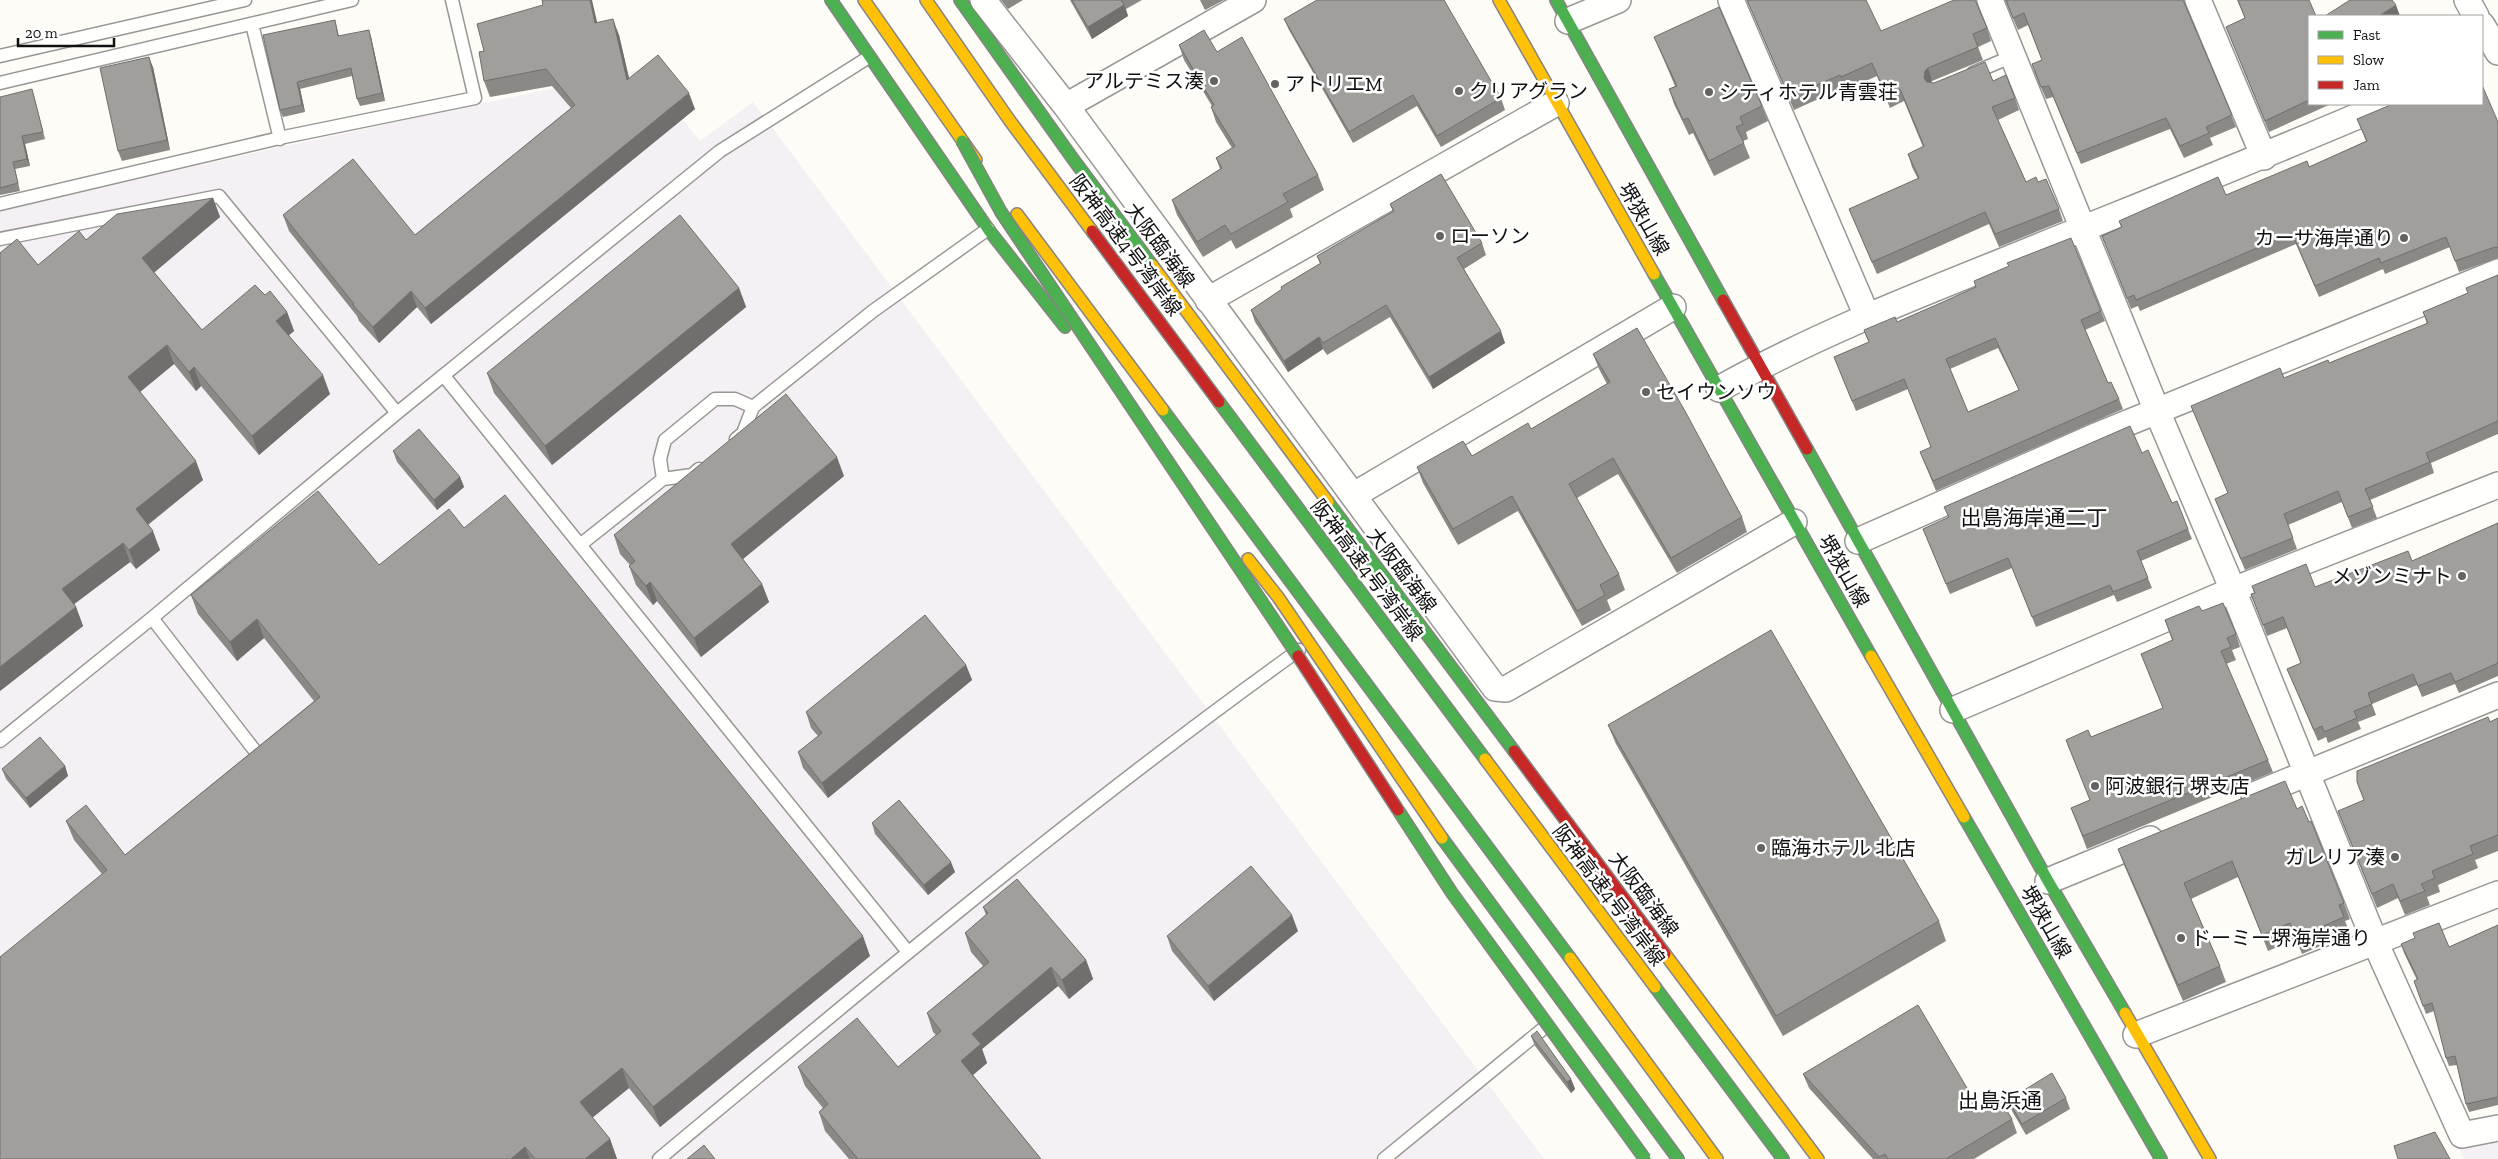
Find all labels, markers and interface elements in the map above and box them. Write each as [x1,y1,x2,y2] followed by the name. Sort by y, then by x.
[18,15,114,47] scale bar
[2308,15,2483,105] legend
[25,24,58,42] text: 20 m
[2353,26,2381,44] text: Fast
[2353,51,2385,69] text: Slow
[1084,69,1204,93] place label: アルテミス湊
[1285,72,1383,96] place label: アトリエM
[1208,75,1220,87] marker: アルテミス湊
[2353,76,2380,94] text: Jam
[1269,78,1281,90] marker: アトリエM
[1469,79,1588,103] place label: クリアグラン
[1719,80,1898,104] place label: シティホテル青雲荘
[1453,85,1465,97] marker: クリアグラン
[1703,86,1715,98] marker: シティホテル青雲荘
[1065,170,1187,320] street label: 阪神高速4号湾岸線
[1614,178,1674,260] street label: 堺狭山線
[1120,198,1200,292] street label: 大阪臨海線
[1450,224,1530,248] place label: ローソン
[2254,226,2394,250] place label: カーサ海岸通り
[1434,230,1446,242] marker: ローソン
[2398,232,2410,244] marker: カーサ海岸通り
[1656,380,1776,404] place label: セイウンソウ
[1640,386,1652,398] marker: セイウンソウ
[1306,495,1428,645] street label: 阪神高速4号湾岸線
[1961,505,2108,530] district label: 出島海岸通二丁
[1362,523,1442,617] street label: 大阪臨海線
[1814,530,1874,612] street label: 堺狭山線
[2332,564,2452,588] place label: メゾンミナト
[2456,570,2468,582] marker: メゾンミナト
[2105,774,2250,798] place label: 阿波銀行 堺支店
[2089,780,2101,792] marker: 阿波銀行 堺支店
[1548,820,1670,970] street label: 阪神高速4号湾岸線
[1771,836,1916,860] place label: 臨海ホテル 北店
[1755,842,1767,854] marker: 臨海ホテル 北店
[2285,845,2385,869] place label: ガレリア湊
[1604,847,1684,941] street label: 大阪臨海線
[2389,851,2401,863] marker: ガレリア湊
[2016,881,2076,963] street label: 堺狭山線
[2191,926,2371,950] place label: ドーミー堺海岸通り
[2175,932,2187,944] marker: ドーミー堺海岸通り
[1958,1088,2042,1113] district label: 出島浜通

